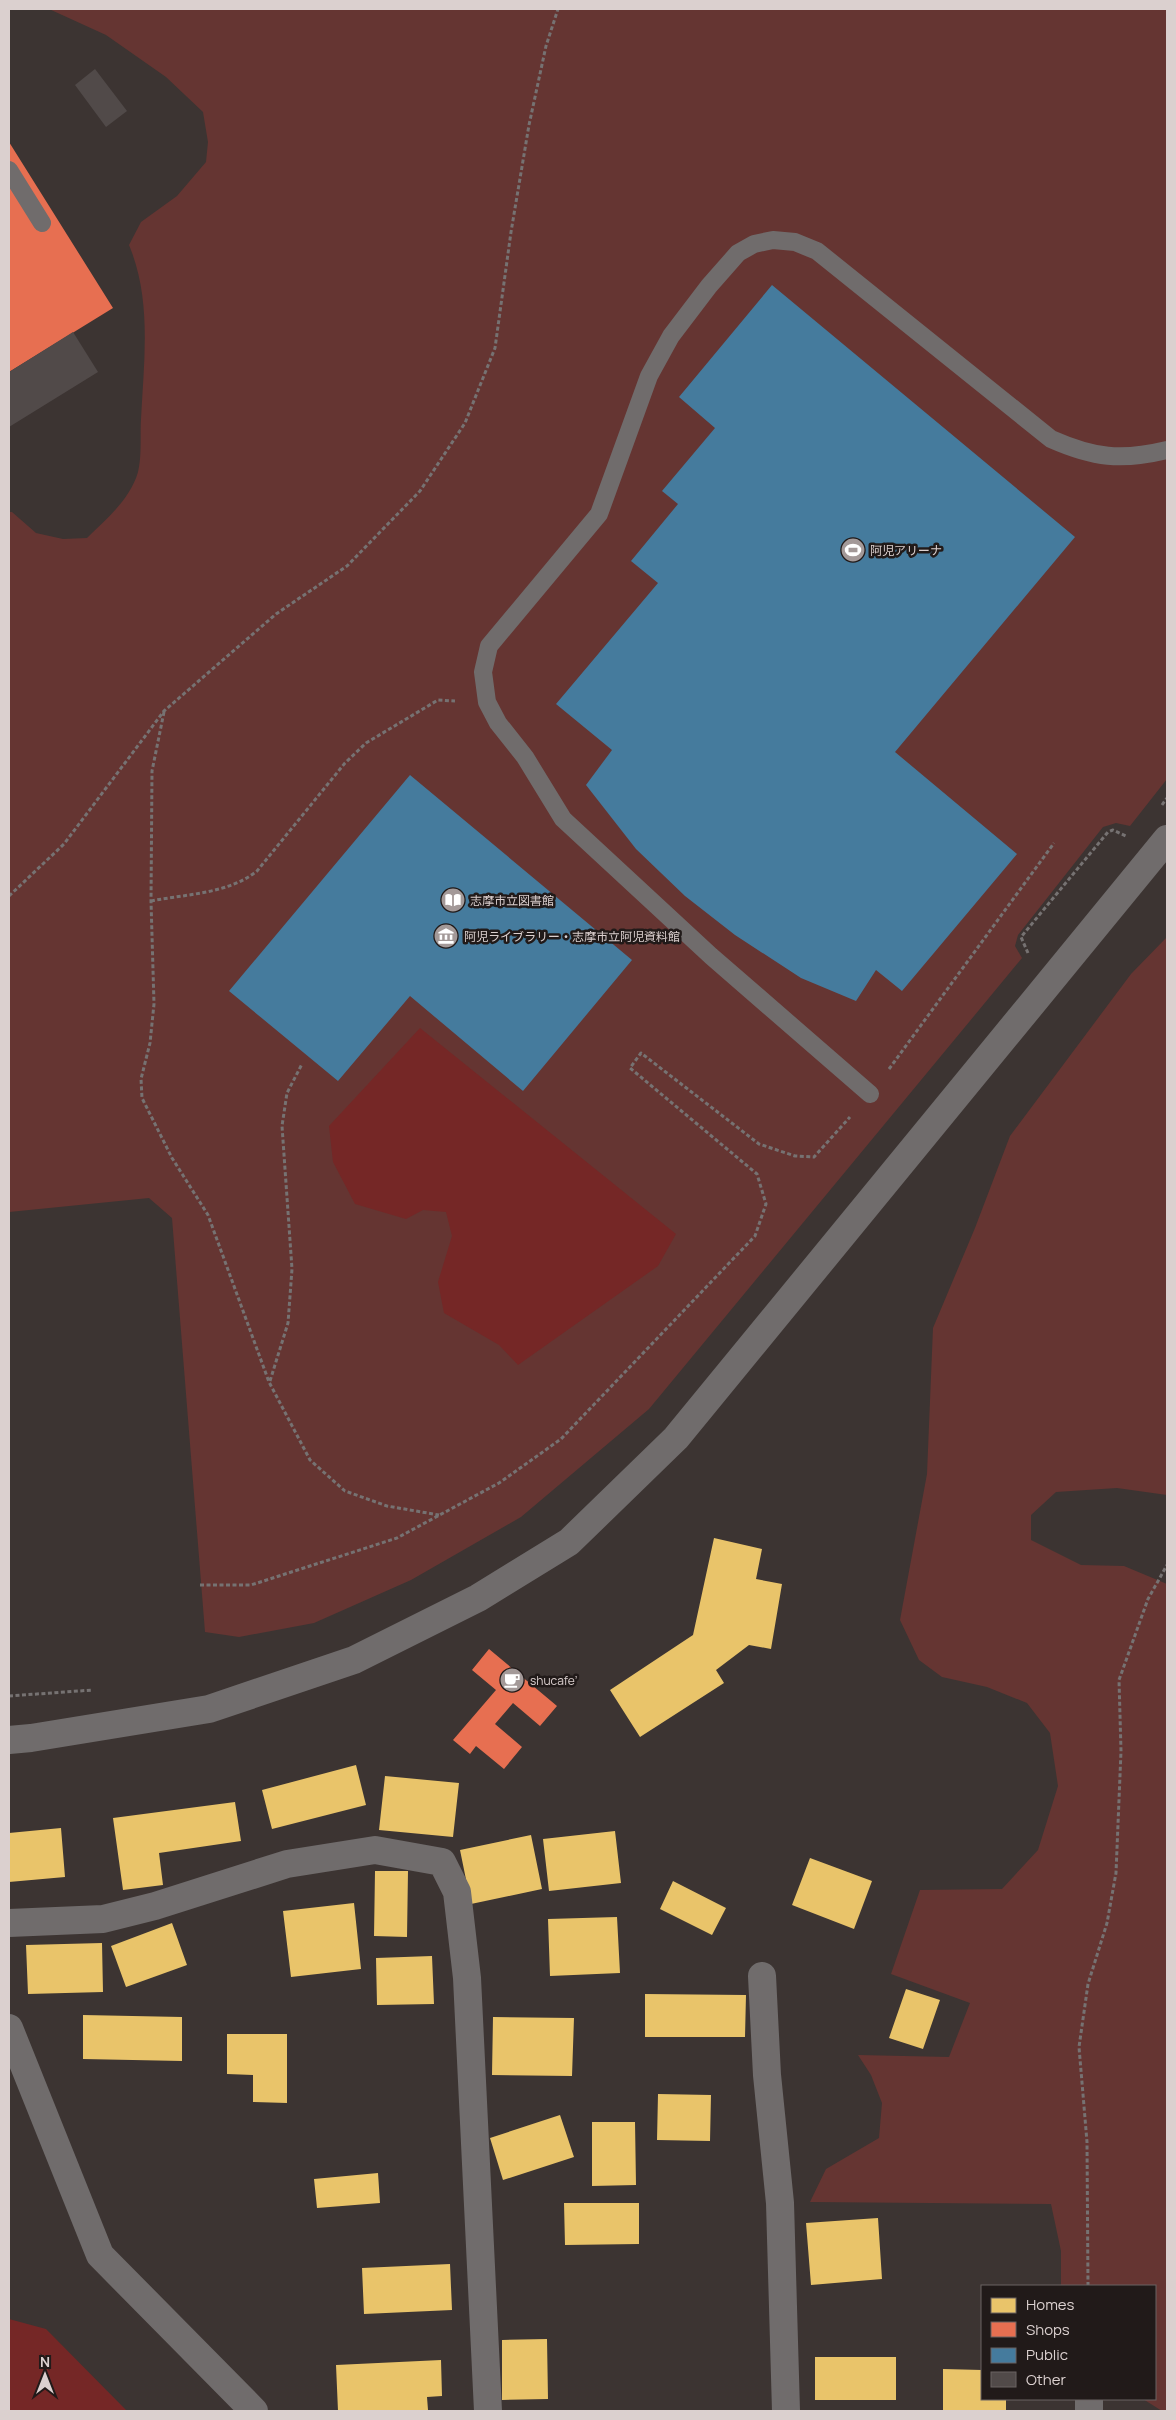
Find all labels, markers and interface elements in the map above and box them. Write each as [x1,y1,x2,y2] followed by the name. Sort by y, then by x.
[840,537,866,563] sports icon: 阿児アリーナ
[870,542,942,559] place label: 阿児アリーナ
[440,887,466,913] library icon: 志摩市立図書館
[470,892,554,909] place label: 志摩市立図書館
[433,923,459,949] museum icon: 阿児ライブラリー・志摩市立阿児資料館
[464,928,680,945] place label: 阿児ライブラリー・志摩市立阿児資料館
[499,1667,525,1693] cafe icon: shucafe’
[530,1672,578,1689] place label: shucafe’
[981,2285,1156,2400] legend
[1026,2294,1075,2315] text: Homes
[1026,2319,1070,2340] text: Shops
[1026,2344,1068,2365] text: Public
[20,2350,70,2400] north arrow
[40,2352,50,2371] text: N
[1026,2369,1067,2390] text: Other

